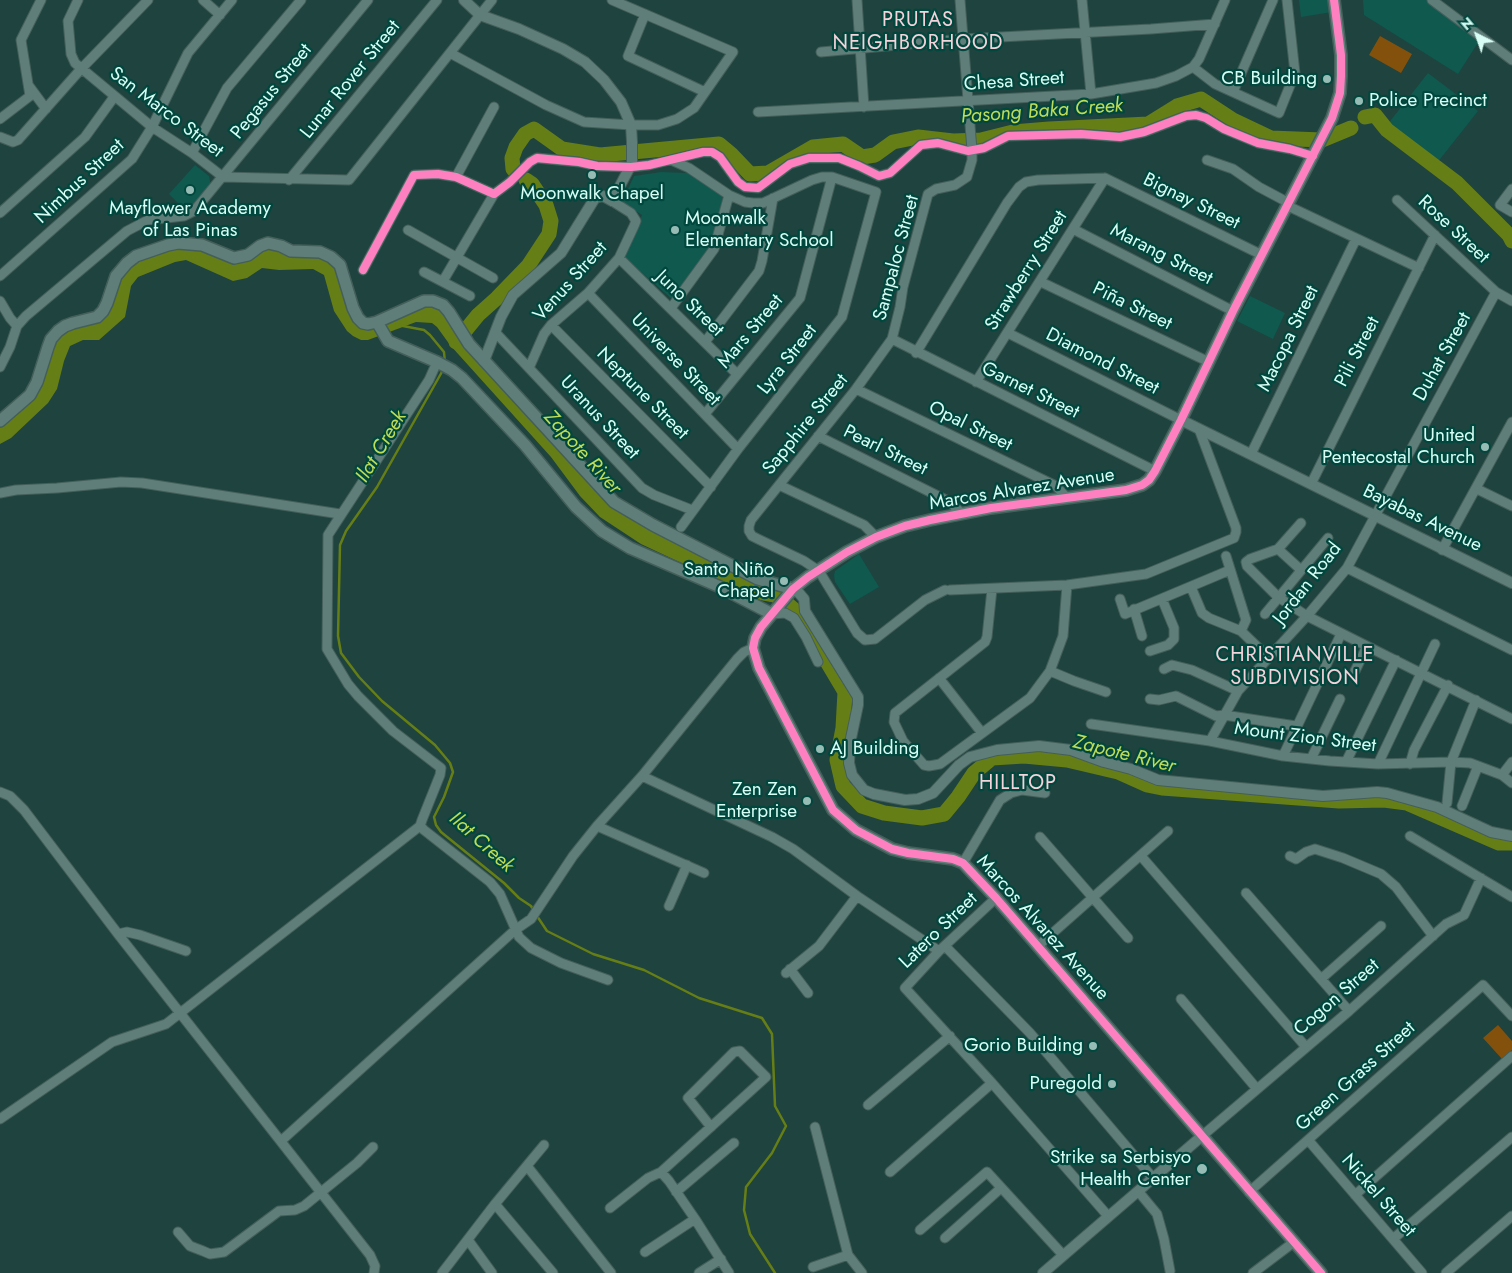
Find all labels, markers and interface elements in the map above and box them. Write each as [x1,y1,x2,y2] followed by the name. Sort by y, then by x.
[831,9,1005,56] district label: PRUTAS NEIGHBORHOOD
[1452,10,1502,60] north arrow
[1456,12,1478,35] text: N
[296,16,406,144] street label: Lunar Rover Street
[227,40,317,144] street label: Pegasus Street
[105,63,227,163] street label: San Marco Street
[963,67,1065,97] street label: Chesa Street
[1221,68,1317,90] place label: CB Building
[1321,73,1333,85] marker: CB Building
[1369,90,1487,112] place label: Police Precinct
[960,94,1124,130] water label: Pasong Baka Creek
[1353,95,1365,107] marker: Police Precinct
[31,135,129,229] street label: Nimbus Street
[586,169,598,181] marker: Moonwalk Chapel
[1139,169,1243,235] street label: Bignay Street
[520,183,664,205] place label: Moonwalk Chapel
[184,184,196,196] marker: Mayflower Academy of Las Pinas
[1413,191,1493,269] street label: Rose Street
[869,193,925,323] street label: Sampaloc Street
[109,198,271,242] place label: Mayflower Academy of Las Pinas
[981,207,1073,335] street label: Strawberry Street
[685,208,834,252] place label: Moonwalk Elementary School
[1106,219,1216,291] street label: Marang Street
[669,224,681,236] marker: Moonwalk Elementary School
[529,237,613,327] street label: Venus Street
[650,266,728,342] street label: Juno Street
[1089,278,1175,336] street label: Piña Street
[1254,282,1324,396] street label: Macopa Street
[713,290,789,374] street label: Mars Street
[625,309,725,411] street label: Universe Street
[1409,309,1477,405] street label: Duhat Street
[1331,313,1385,391] street label: Pili Street
[754,320,822,400] street label: Lyra Street
[1042,324,1162,400] street label: Diamond Street
[591,343,693,445] street label: Neptune Street
[977,358,1083,424] street label: Garnet Street
[758,370,854,480] street label: Sapphire Street
[554,371,644,465] street label: Uranus Street
[924,397,1016,457] street label: Opal Street
[538,406,626,500] water label: Zapote River
[351,407,413,487] water label: Ilat Creek
[839,421,931,481] street label: Pearl Street
[1322,425,1475,469] place label: United Pentecostal Church
[1479,441,1491,453] marker: United Pentecostal Church
[928,464,1116,516] street label: Marcos Alvarez Avenue
[1359,480,1485,558] street label: Bayabas Avenue
[1269,538,1347,630] street label: Jordan Road
[684,559,774,603] place label: Santo Niño Chapel
[778,575,790,587] marker: Santo Niño Chapel
[1214,644,1376,691] district label: CHRISTIANVILLE SUBDIVISION
[1233,718,1377,758] street label: Mount Zion Street
[1070,731,1178,779] water label: Zapote River
[830,738,919,760] place label: AJ Building
[814,743,826,755] marker: AJ Building
[978,772,1058,796] district label: HILLTOP
[716,779,797,823] place label: Zen Zen Enterprise
[801,795,813,807] marker: Zen Zen Enterprise
[444,808,518,878] water label: Ilat Creek
[971,851,1113,1005] street label: Marcos Alvarez Avenue
[895,888,983,974] street label: Latero Street
[1290,955,1384,1041] street label: Cogon Street
[1292,1017,1420,1137] street label: Green Grass Street
[964,1035,1083,1057] place label: Gorio Building
[1087,1040,1099,1052] marker: Gorio Building
[1030,1073,1102,1095] place label: Puregold
[1106,1078,1118,1090] marker: Puregold
[1050,1147,1191,1191] place label: Strike sa Serbisyo Health Center
[1336,1150,1420,1242] street label: Nickel Street
[1195,1162,1209,1176] marker: Strike sa Serbisyo Health Center

